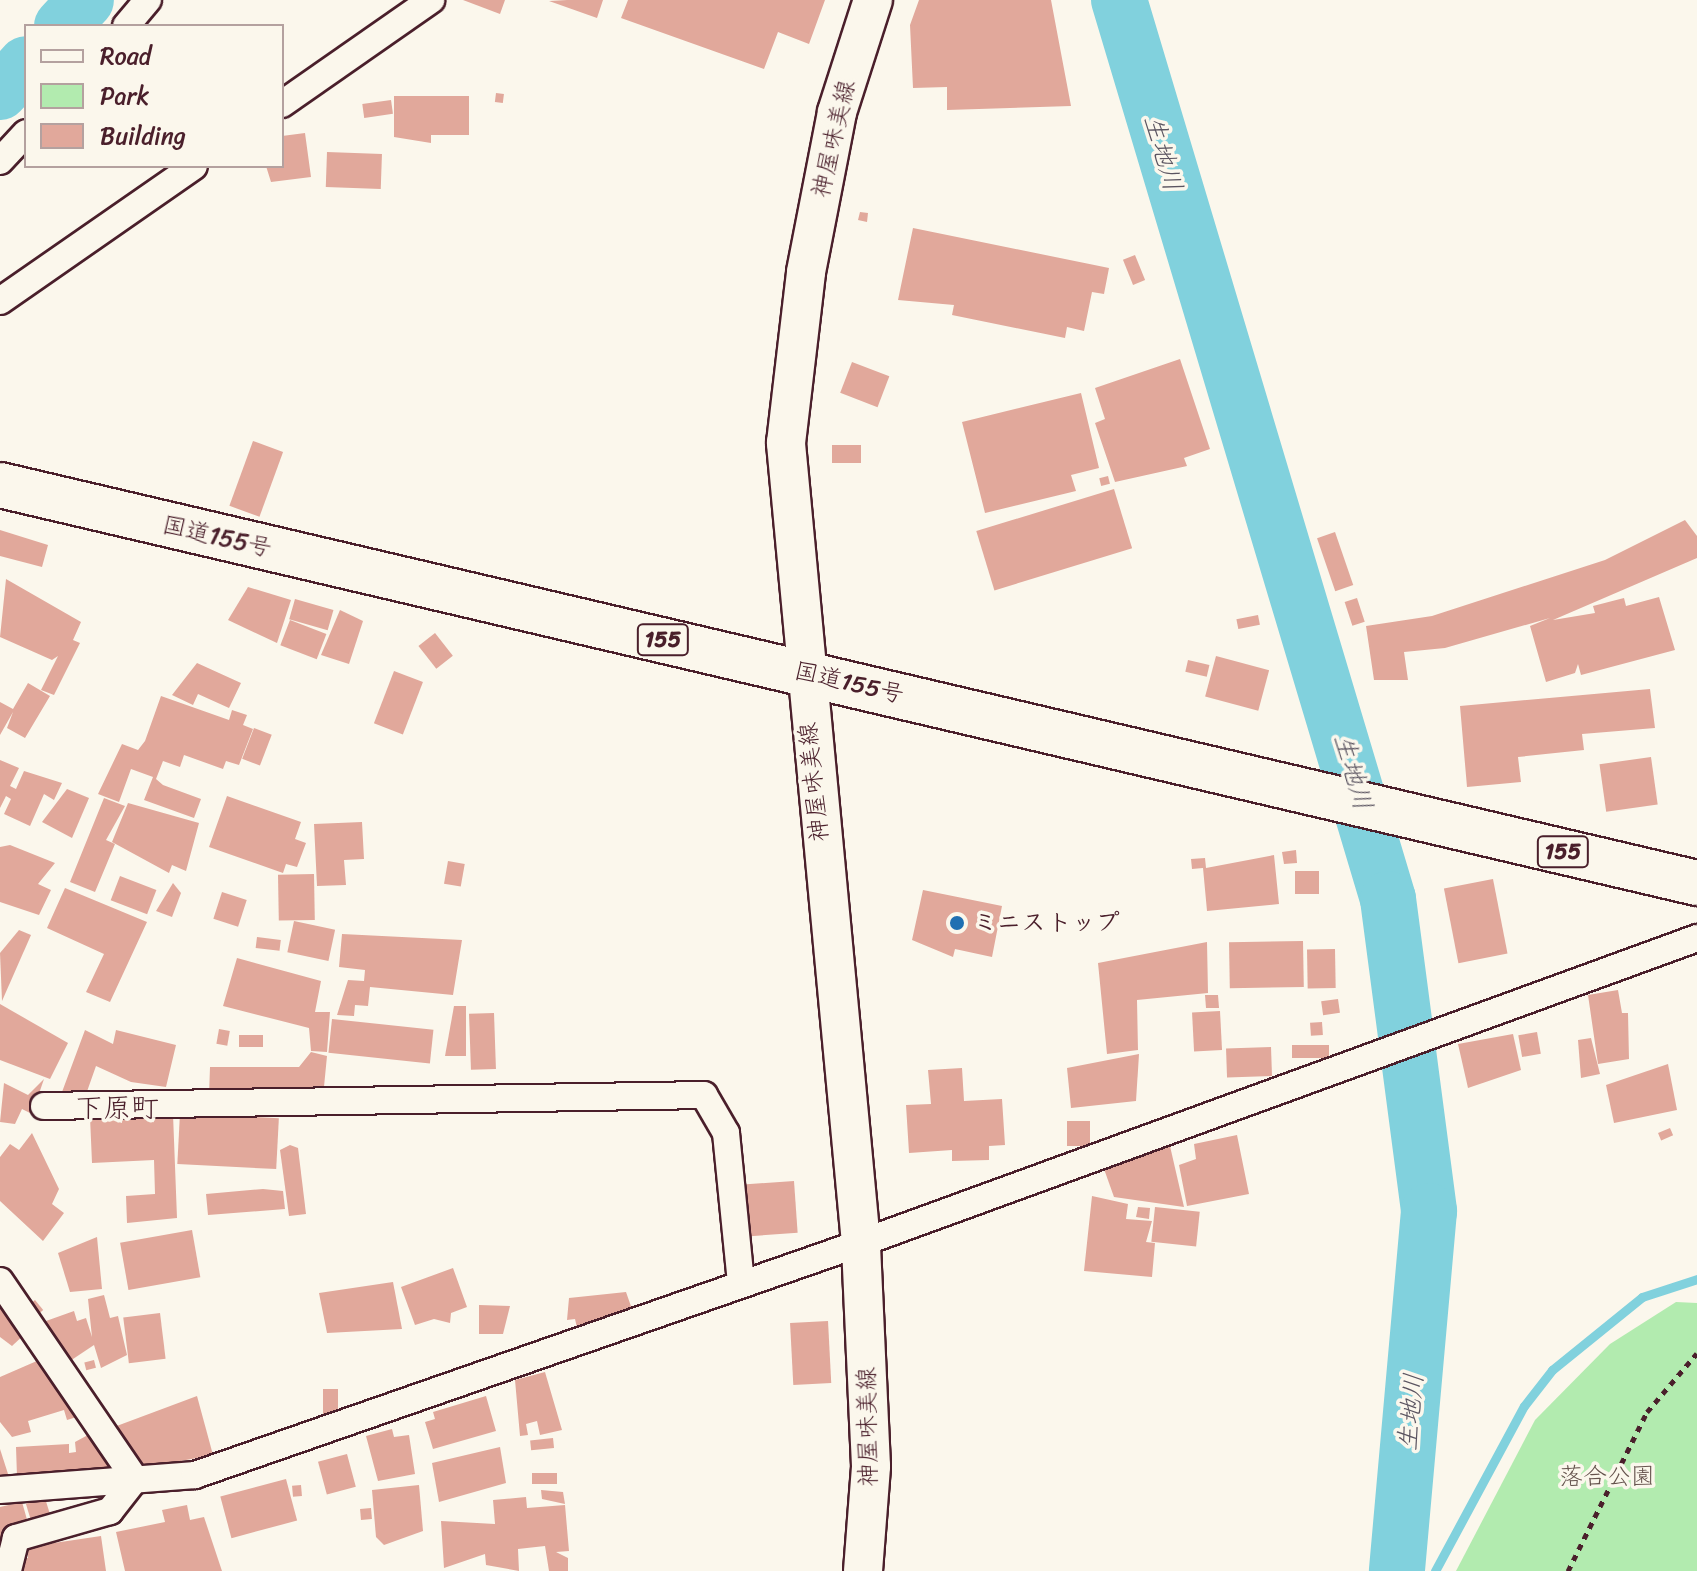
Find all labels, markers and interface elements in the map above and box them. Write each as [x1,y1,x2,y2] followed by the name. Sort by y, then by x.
[24,24,284,168] legend
[100,35,151,77] text: Road
[100,75,149,117] text: Park
[806,77,862,201] street label: 神屋味美線
[1137,111,1189,195] water label: 生地川
[100,115,186,157] text: Building
[159,510,275,564] street label: 国道155号
[635,622,691,658] road number: 155
[791,656,907,710] street label: 国道155号
[793,721,835,843] street label: 神屋味美線
[1327,730,1379,814] water label: 生地川
[1535,834,1591,870] road number: 155
[973,909,1117,937] place label: ミニストップ
[948,914,966,932] marker: ミニストップ
[75,1091,159,1125] district label: 下原町
[853,1367,883,1487] street label: 神屋味美線
[1392,1372,1430,1452] water label: 生地川
[1559,1463,1655,1491] park label: 落合公園

